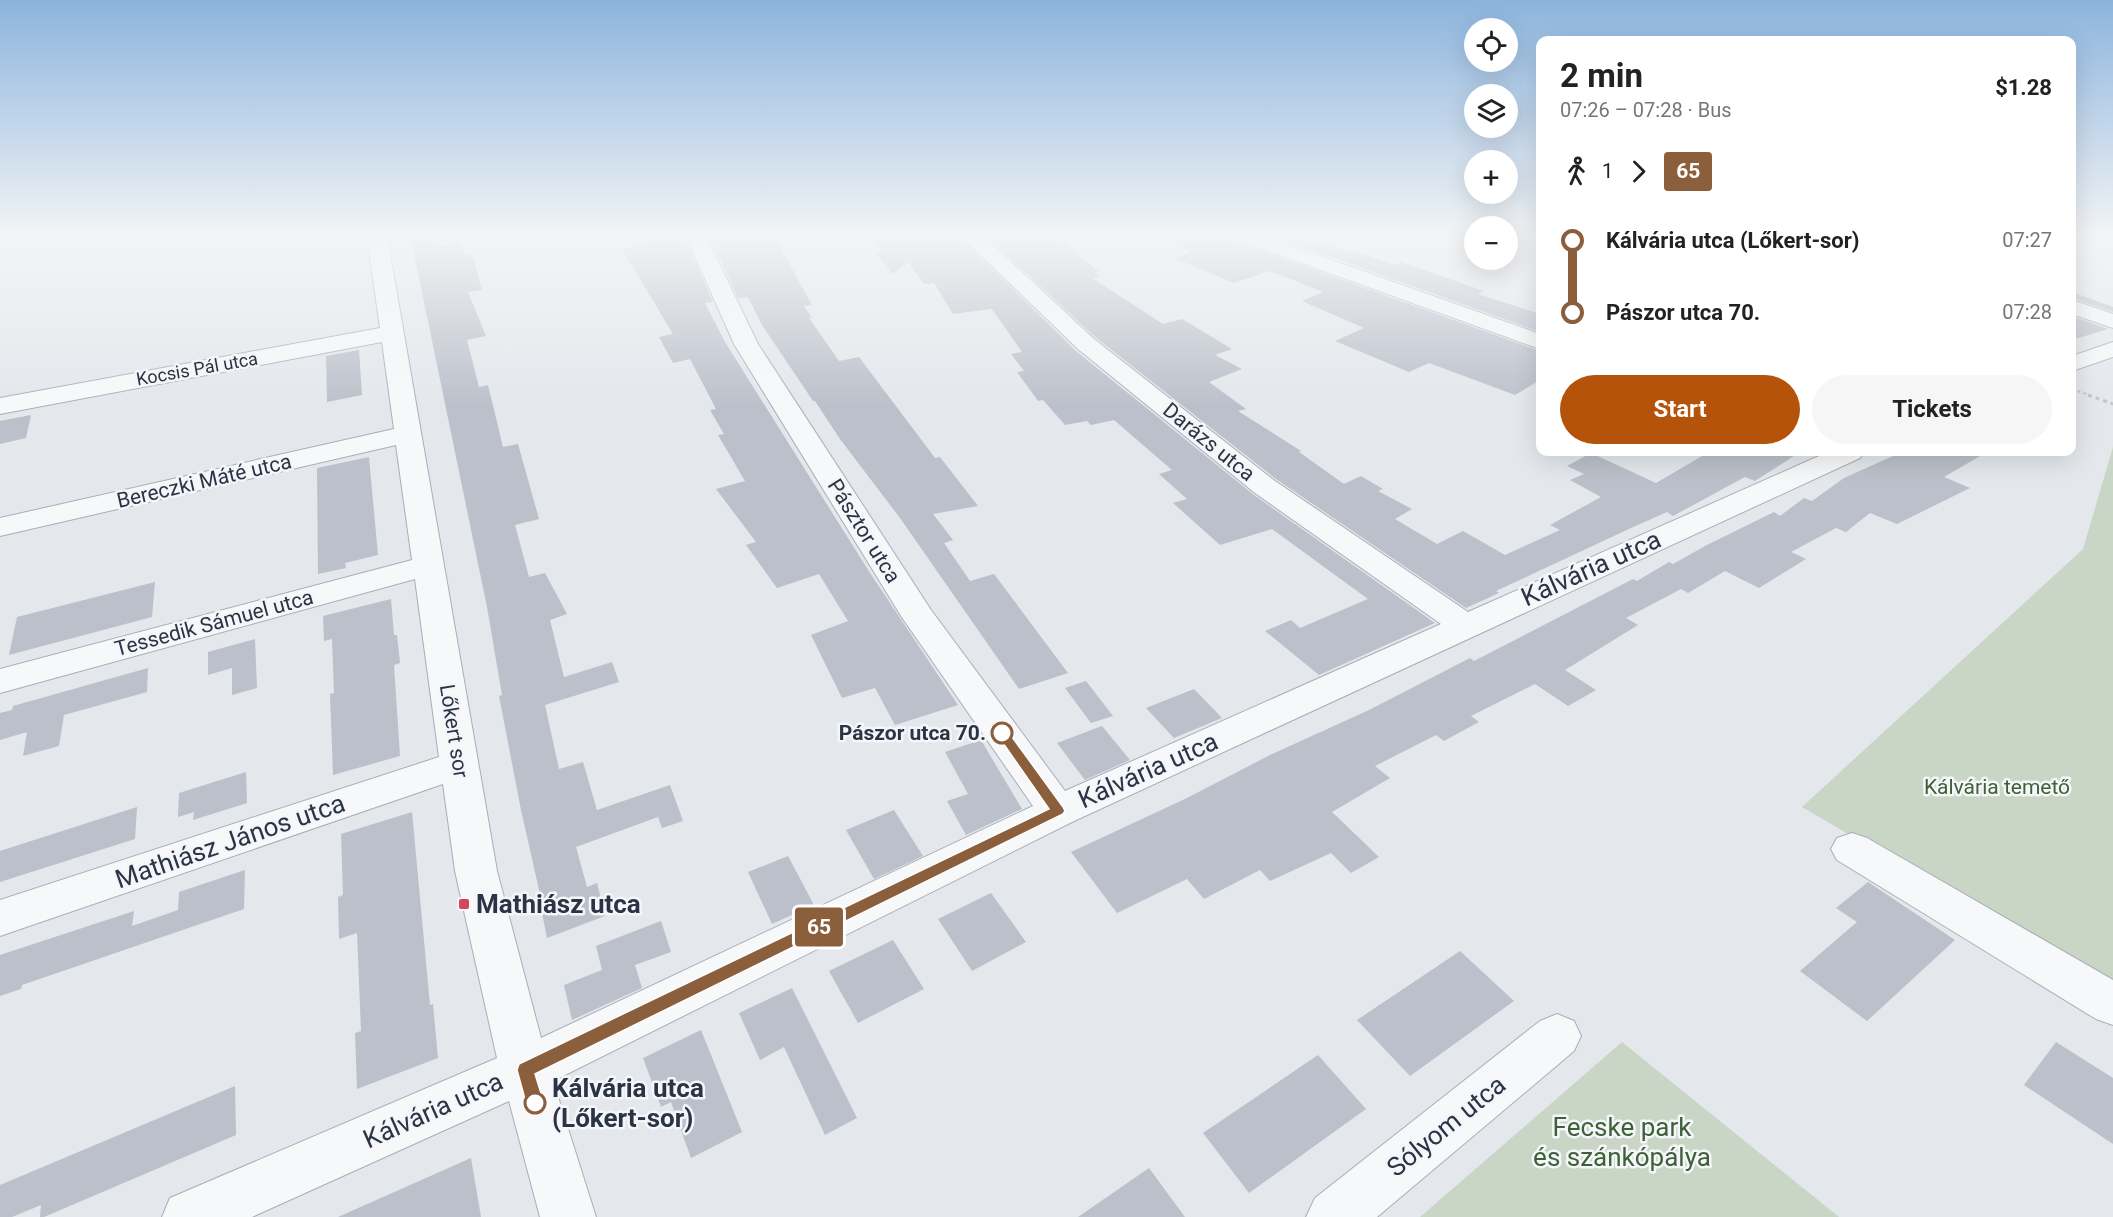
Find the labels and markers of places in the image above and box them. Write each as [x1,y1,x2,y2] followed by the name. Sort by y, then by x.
[839,721,986,745] place label: Pászor utca 70.
[991,722,1013,744] marker: Pászor utca 70.
[476,889,641,919] place label: Mathiász utca
[457,897,471,911] marker: Mathiász utca
[552,1073,704,1133] place label: Kálvária utca (Lőkert-sor)
[524,1092,546,1114] marker: Kálvária utca (Lőkert-sor)

